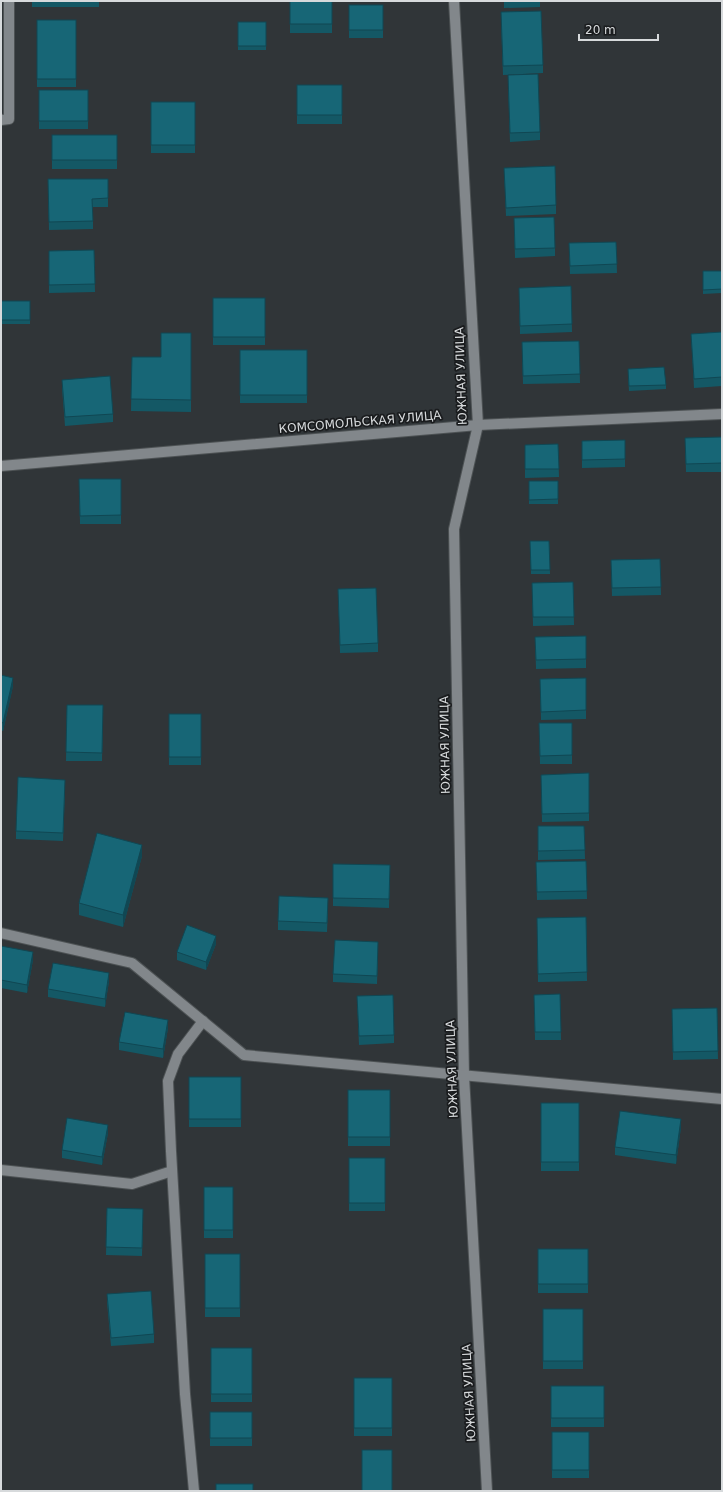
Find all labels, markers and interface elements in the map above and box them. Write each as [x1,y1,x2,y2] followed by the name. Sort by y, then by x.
[579,16,658,42] scale bar
[585,23,616,37] text: 20 m
[452,326,470,425] street label: ЮЖНАЯ УЛИЦА
[278,408,443,436] street label: КОМСОМОЛЬСКАЯ УЛИЦА
[437,695,453,794] street label: ЮЖНАЯ УЛИЦА
[443,1019,461,1118] street label: ЮЖНАЯ УЛИЦА
[459,1343,479,1442] street label: ЮЖНАЯ УЛИЦА

